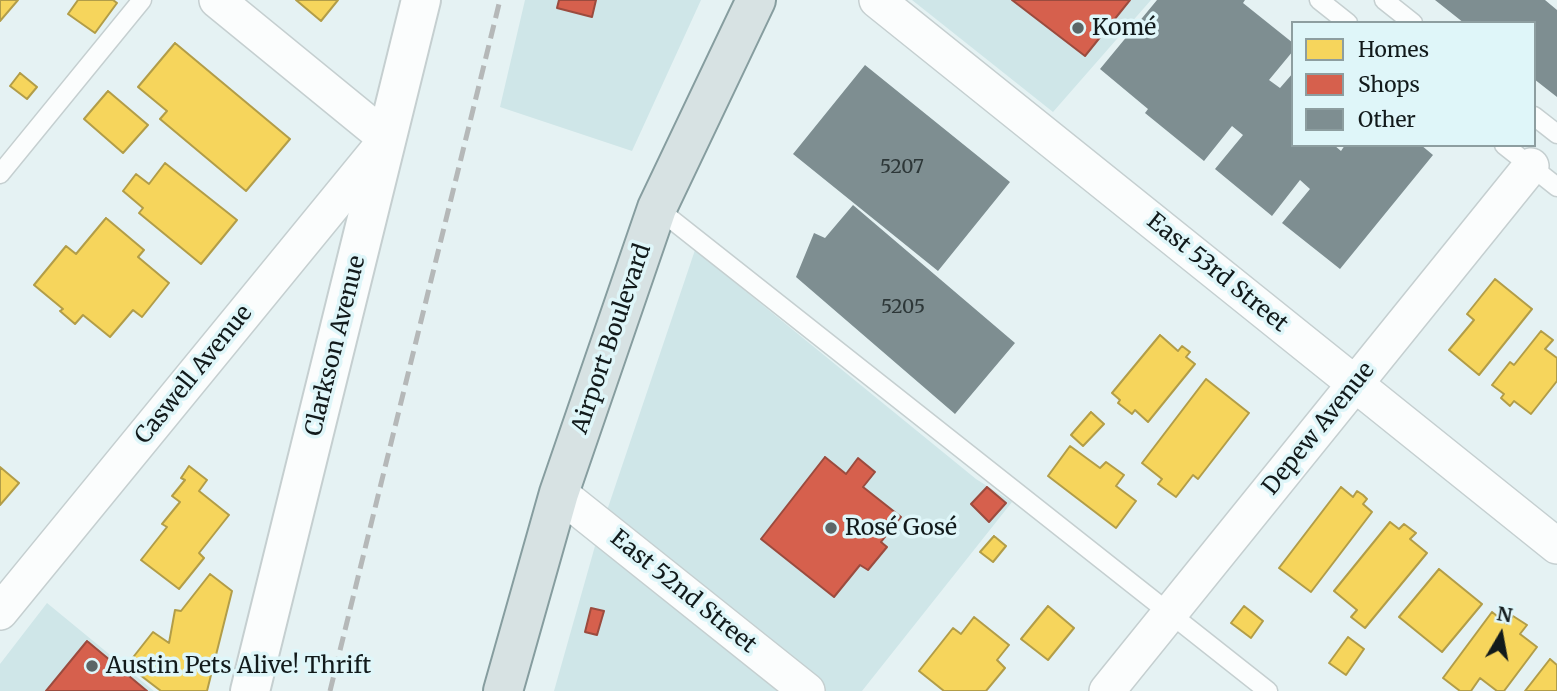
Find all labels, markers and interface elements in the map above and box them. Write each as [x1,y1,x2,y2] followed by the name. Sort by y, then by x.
[1092,14,1156,42] place label: Komé
[1070,20,1086,36] marker: Komé
[1291,21,1536,147] legend
[1358,36,1429,63] text: Homes
[1358,71,1420,98] text: Shops
[1358,106,1416,133] text: Other
[880,157,924,179] house number: 5207
[1141,208,1293,338] street label: East 53rd Street
[567,240,657,438] street label: Airport Boulevard
[300,253,372,439] street label: Clarkson Avenue
[881,297,925,319] house number: 5205
[130,300,258,450] street label: Caswell Avenue
[1257,357,1381,501] street label: Depew Avenue
[845,514,957,542] place label: Rosé Gosé
[823,520,839,536] marker: Rosé Gosé
[604,525,762,659] street label: East 52nd Street
[1466,600,1536,670] north arrow
[1495,601,1514,627] text: N
[106,652,371,680] place label: Austin Pets Alive! Thrift
[84,658,100,674] marker: Austin Pets Alive! Thrift

